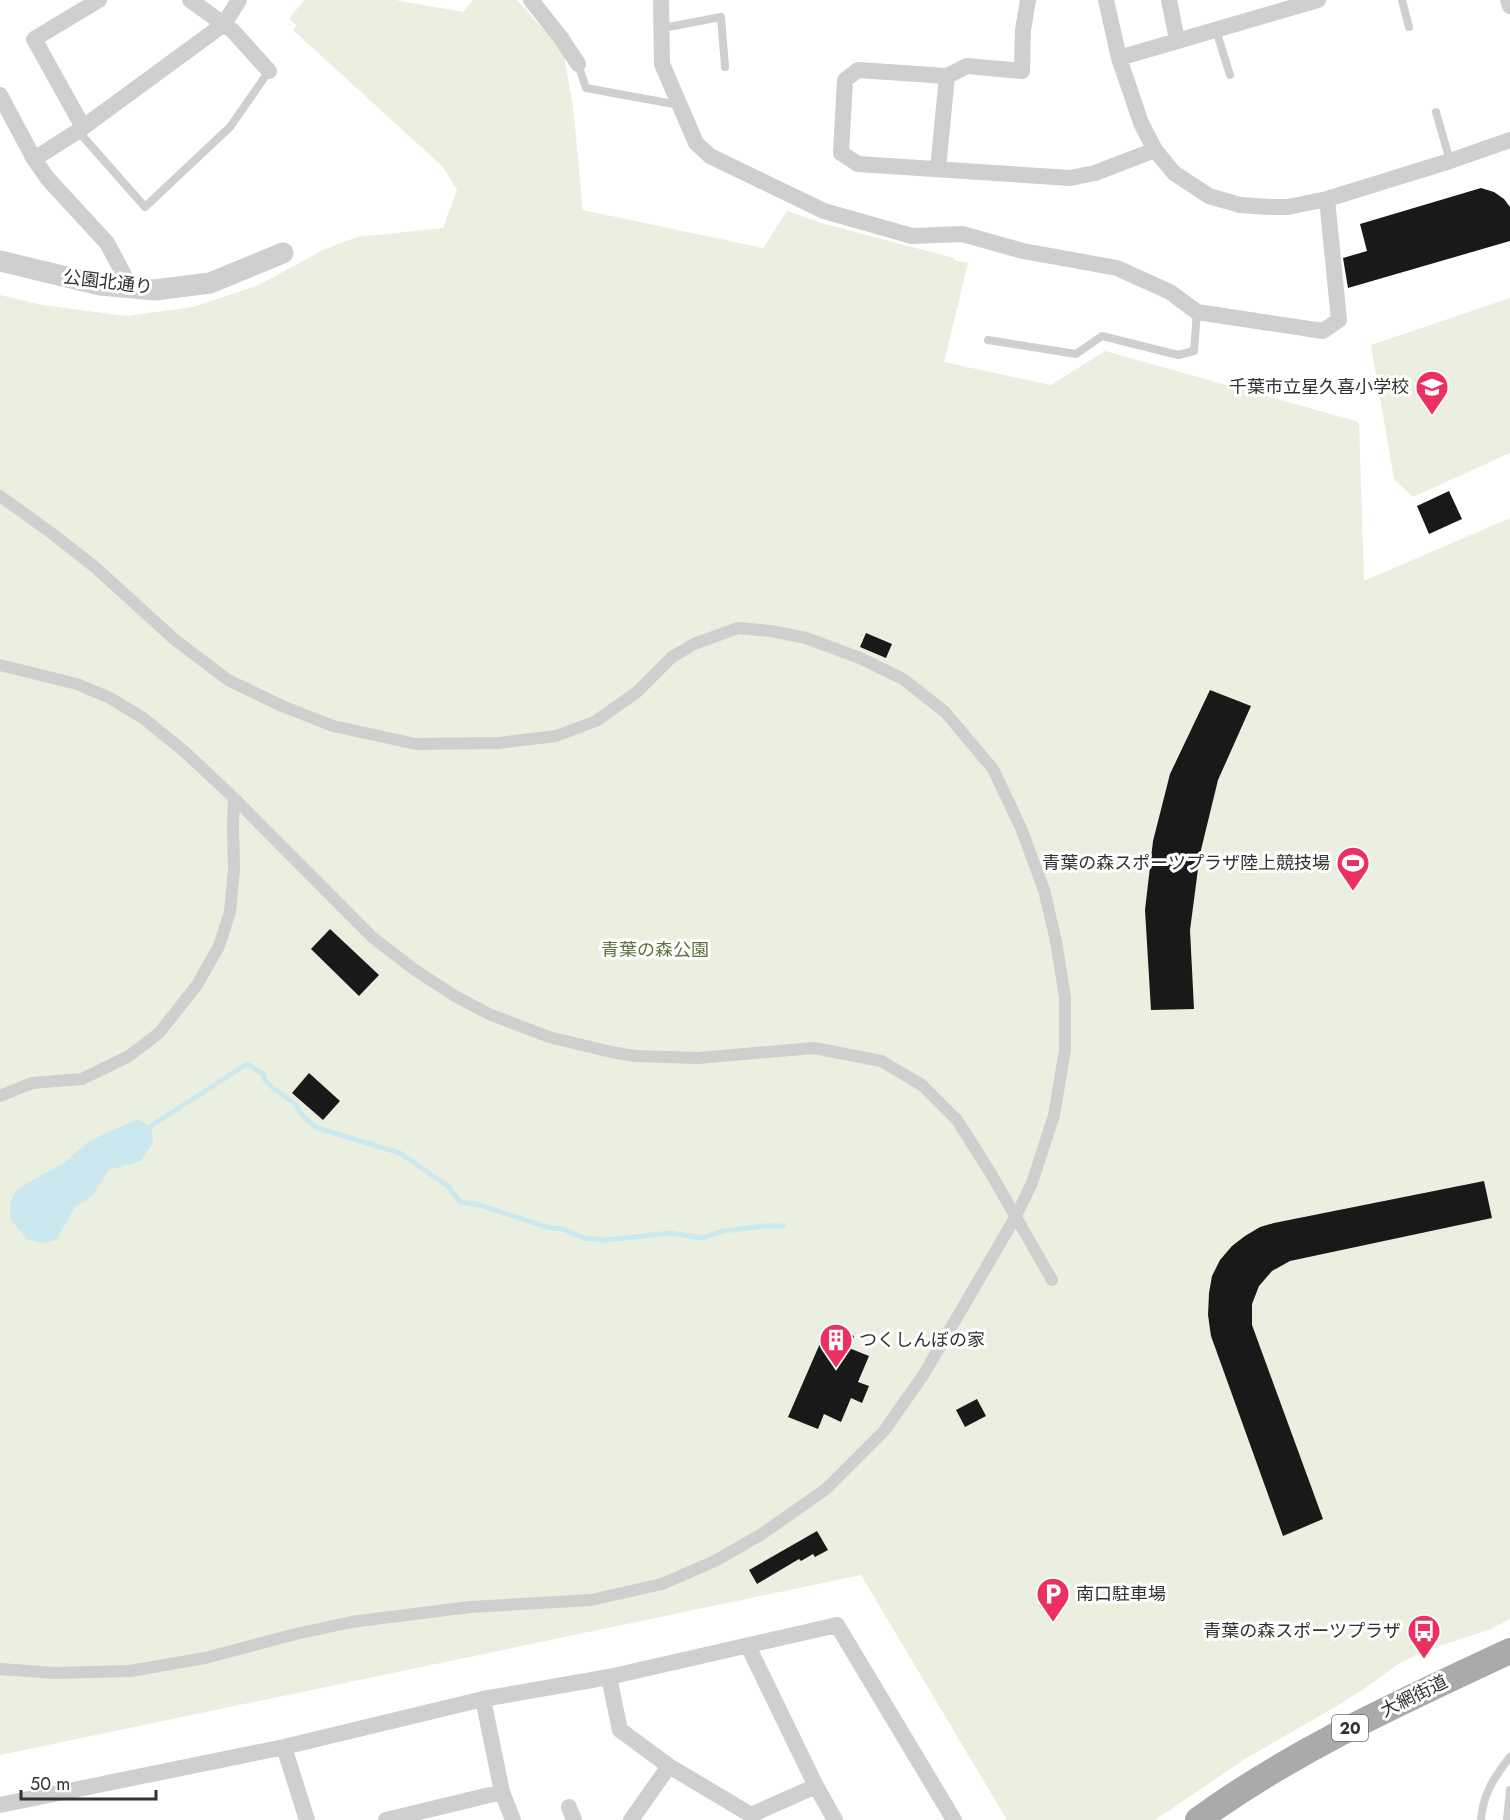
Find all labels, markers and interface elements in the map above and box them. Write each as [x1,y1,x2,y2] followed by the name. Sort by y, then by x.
[62,264,154,300] street label: 公園北通り
[1414,369,1450,416] school or university icon: 千葉市立星久喜小学校
[1229,374,1409,400] place label: 千葉市立星久喜小学校
[1335,845,1371,892] sports icon: 青葉の森スポーツプラザ陸上競技場
[1042,850,1330,876] place label: 青葉の森スポーツプラザ陸上競技場
[601,937,709,963] park label: 青葉の森公園
[818,1322,854,1369] building icon: つくしんぼの家
[859,1327,985,1353] place label: つくしんぼの家
[1035,1576,1071,1623] parking icon: 南口駐車場
[1076,1581,1166,1607] place label: 南口駐車場
[1406,1613,1442,1660] bus stop icon: 青葉の森スポーツプラザ
[1203,1618,1401,1644] place label: 青葉の森スポーツプラザ
[1376,1669,1452,1723] street label: 大網街道
[1332,1715,1368,1741] road number: 20
[21,1763,156,1801] scale bar
[30,1771,70,1797] text: 50 m

